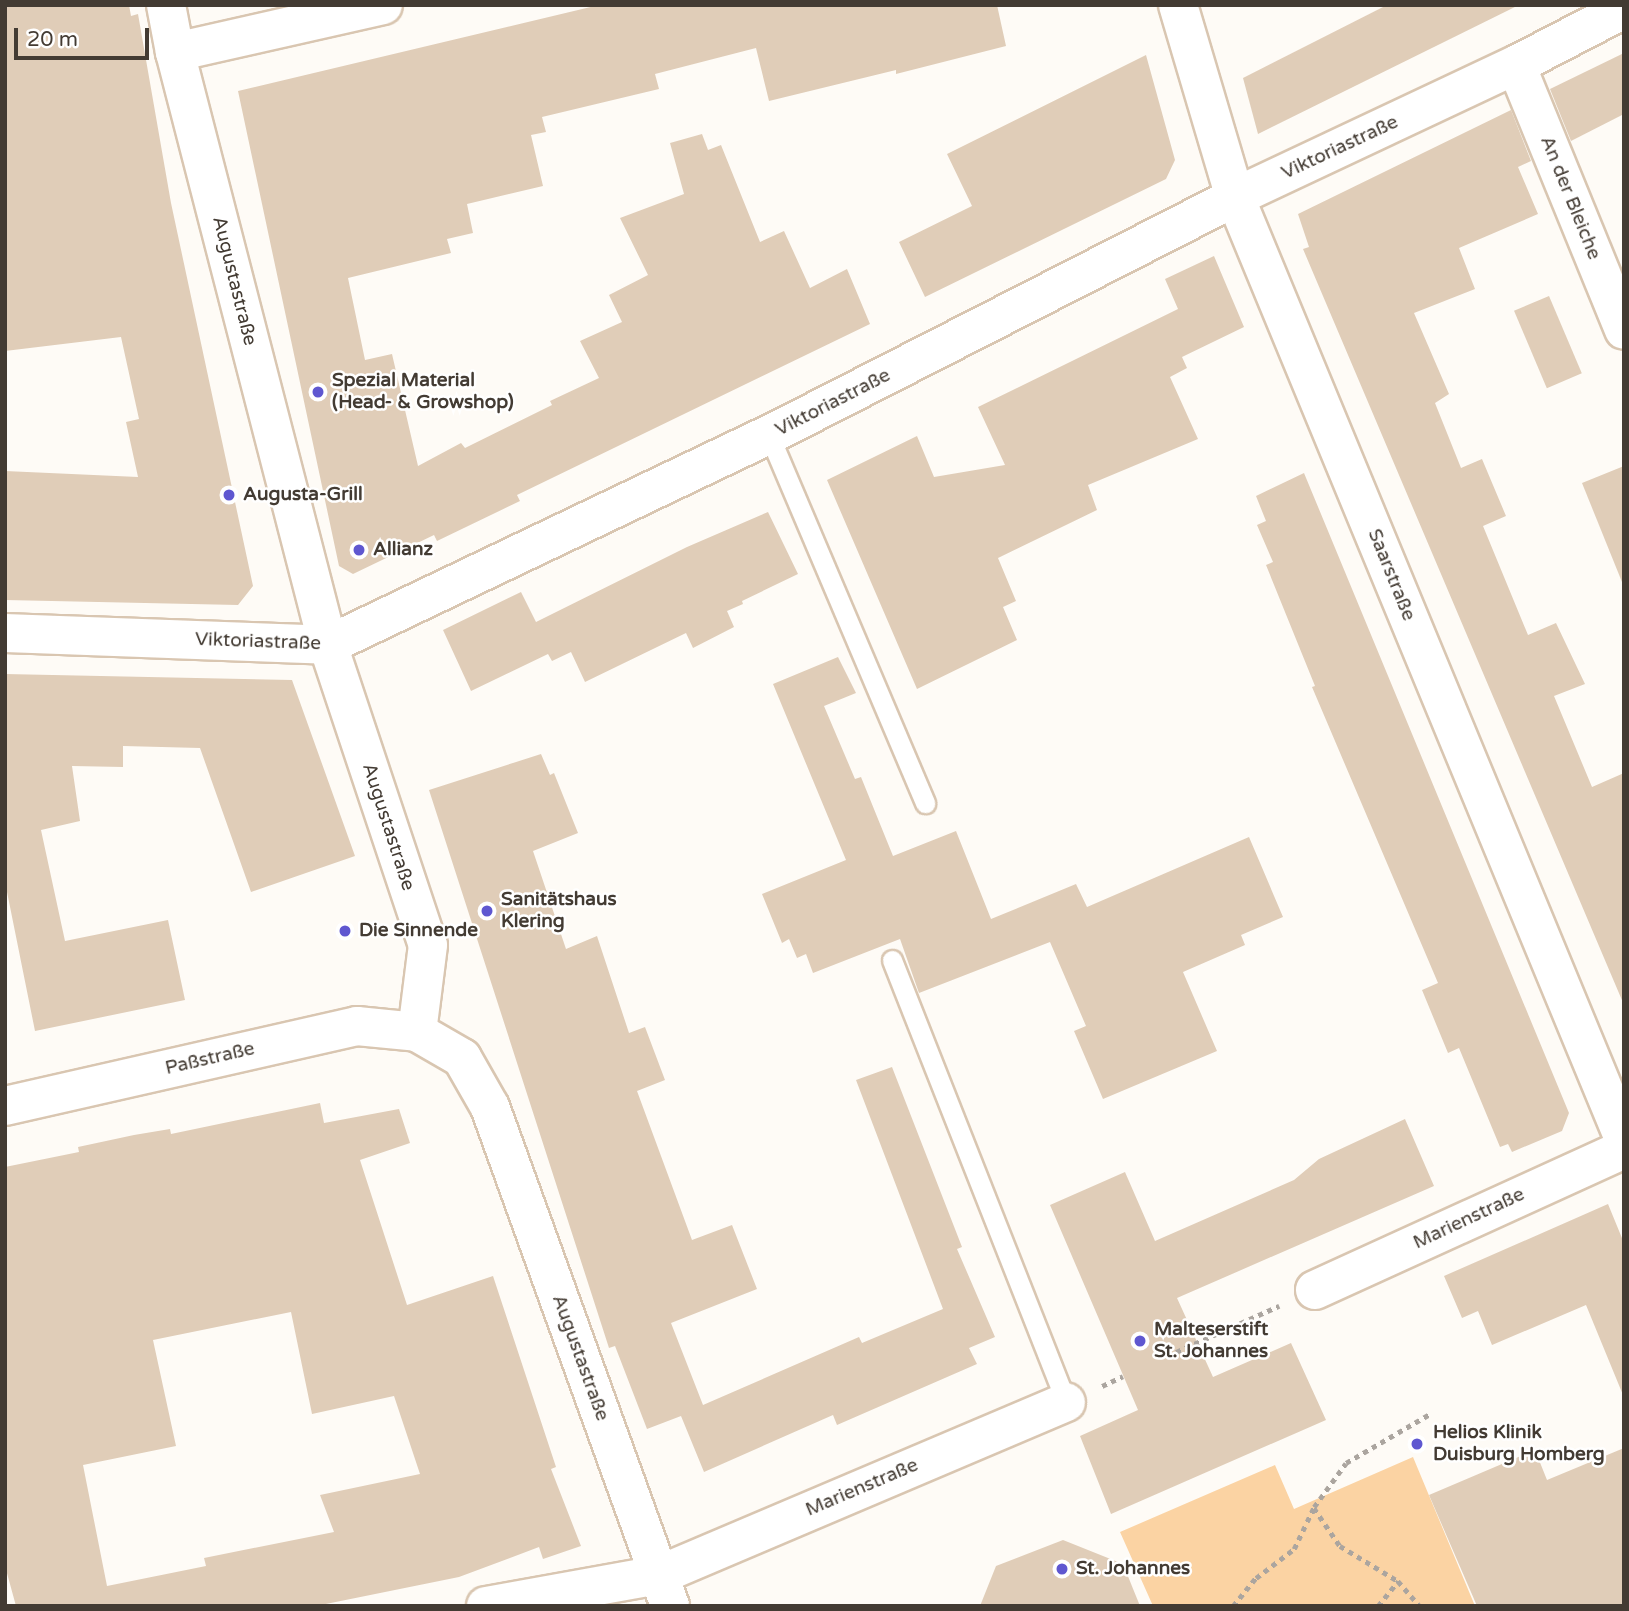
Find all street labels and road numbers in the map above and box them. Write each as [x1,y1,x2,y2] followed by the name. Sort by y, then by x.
[1278,111,1402,185] street label: Viktoriastraße
[1535,133,1605,263] street label: An der Bleiche
[207,214,261,348] street label: Augustastraße
[772,364,894,442] street label: Viktoriastraße
[1362,526,1420,624] street label: Saarstraße
[195,628,321,656] street label: Viktoriastraße
[357,760,419,894] street label: Augustastraße
[163,1038,257,1080] street label: Paßstraße
[1410,1183,1528,1255] street label: Marienstraße
[547,1292,613,1424] street label: Augustastraße
[802,1454,922,1522] street label: Marienstraße

